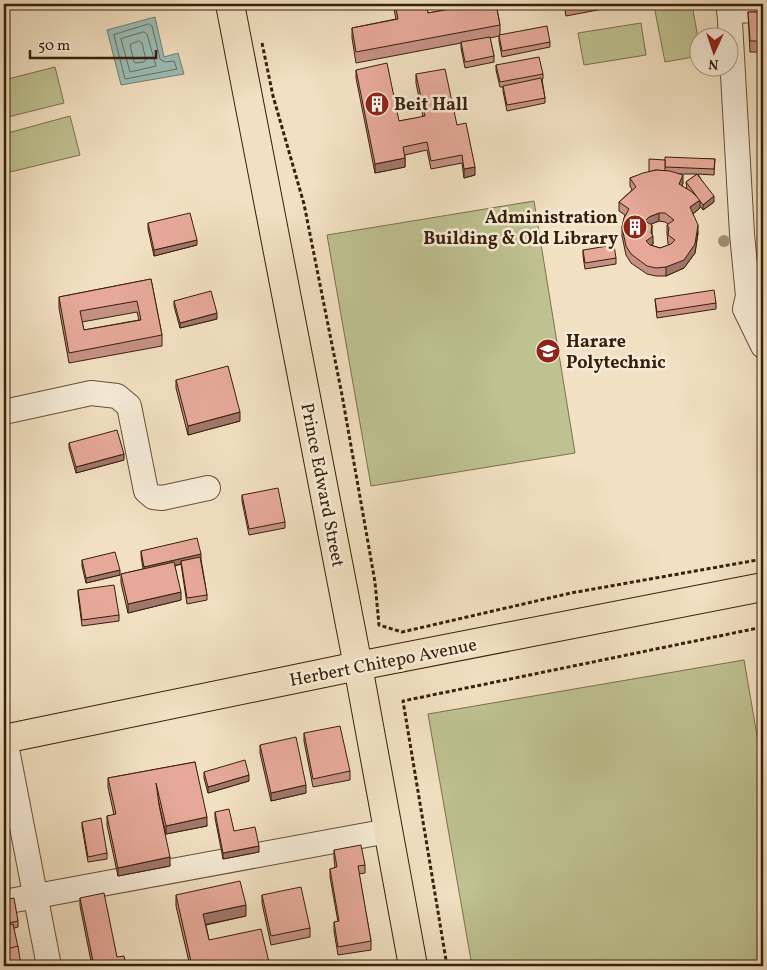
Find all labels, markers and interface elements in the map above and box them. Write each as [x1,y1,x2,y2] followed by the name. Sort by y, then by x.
[30,28,156,60] scale bar
[690,28,740,78] north arrow
[38,36,70,57] text: 50 m
[708,54,719,73] text: N
[364,91,390,117] building icon: Beit Hall
[394,93,468,118] place label: Beit Hall
[423,206,618,252] place label: Administration Building & Old Library
[622,214,648,240] building icon: Administration Building & Old Library
[566,330,666,376] place label: Harare Polytechnic
[535,338,561,364] school or university icon: Harare Polytechnic
[293,401,350,569] street label: Prince Edward Street
[287,633,479,694] street label: Herbert Chitepo Avenue

